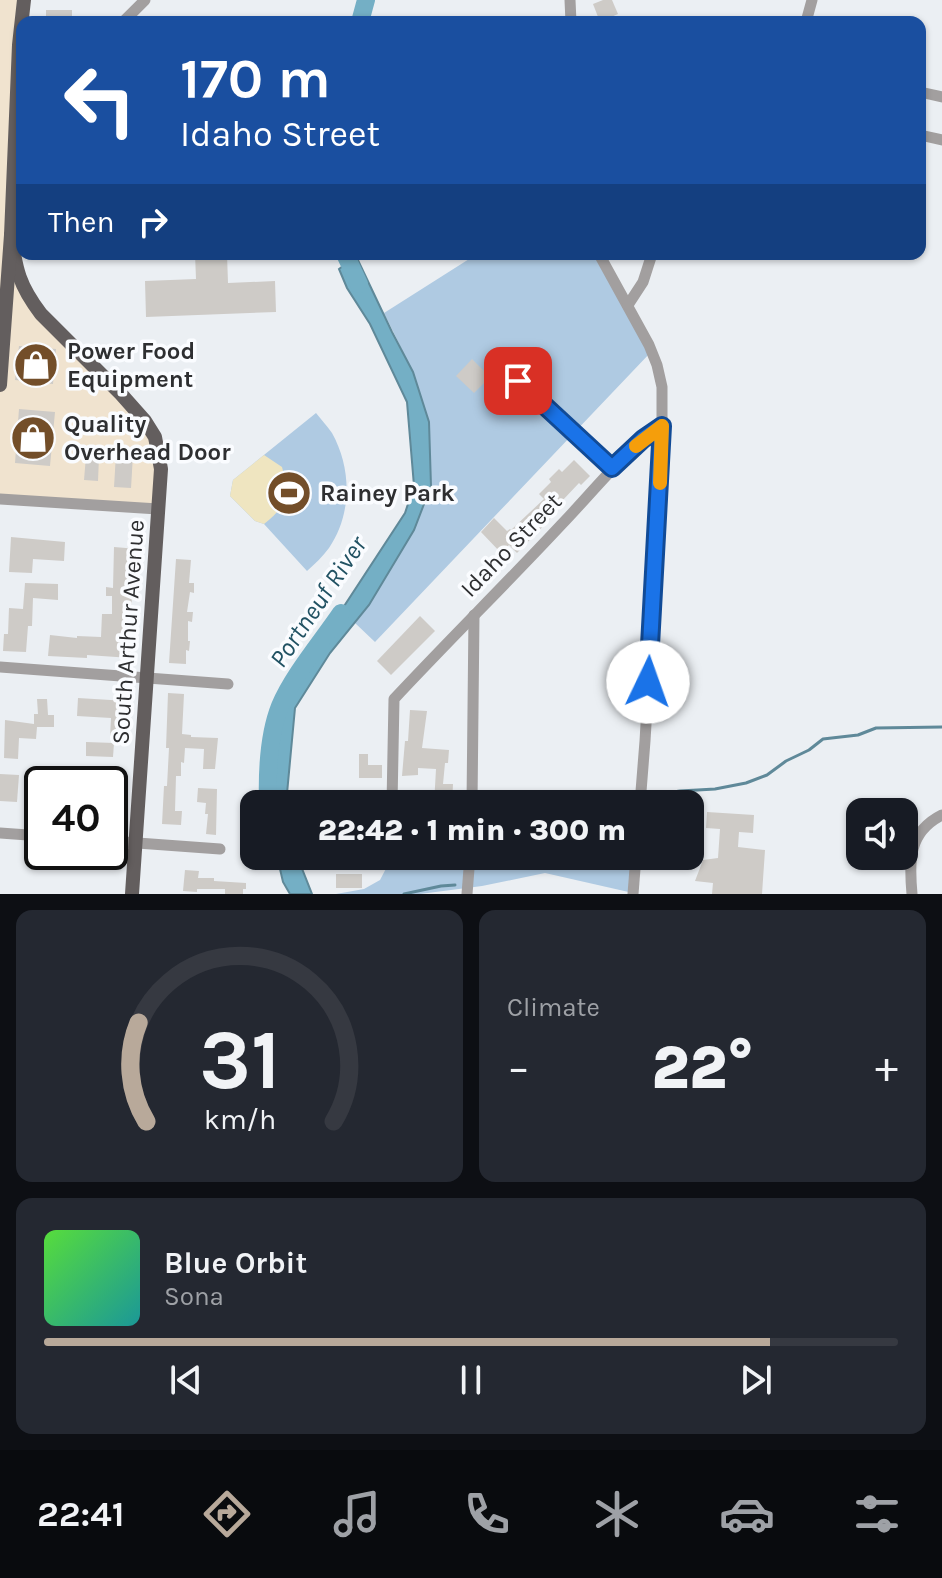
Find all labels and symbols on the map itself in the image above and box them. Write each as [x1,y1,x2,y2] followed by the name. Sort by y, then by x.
[67,337,195,393] place label: Power Food Equipment
[12,341,60,389] shop icon: Power Food Equipment
[484,347,552,415] pin
[64,410,231,466] place label: Quality Overhead Door
[9,414,57,462] shop icon: Quality Overhead Door
[265,469,313,517] sports icon: Rainey Park
[320,479,455,507] place label: Rainey Park
[455,487,567,603] street label: Idaho Street
[106,519,150,745] street label: South Arthur Avenue
[263,530,374,673] water label: Portneuf River
[606,640,690,724] position arrow
[24,766,128,870] speed limit sign: 40

